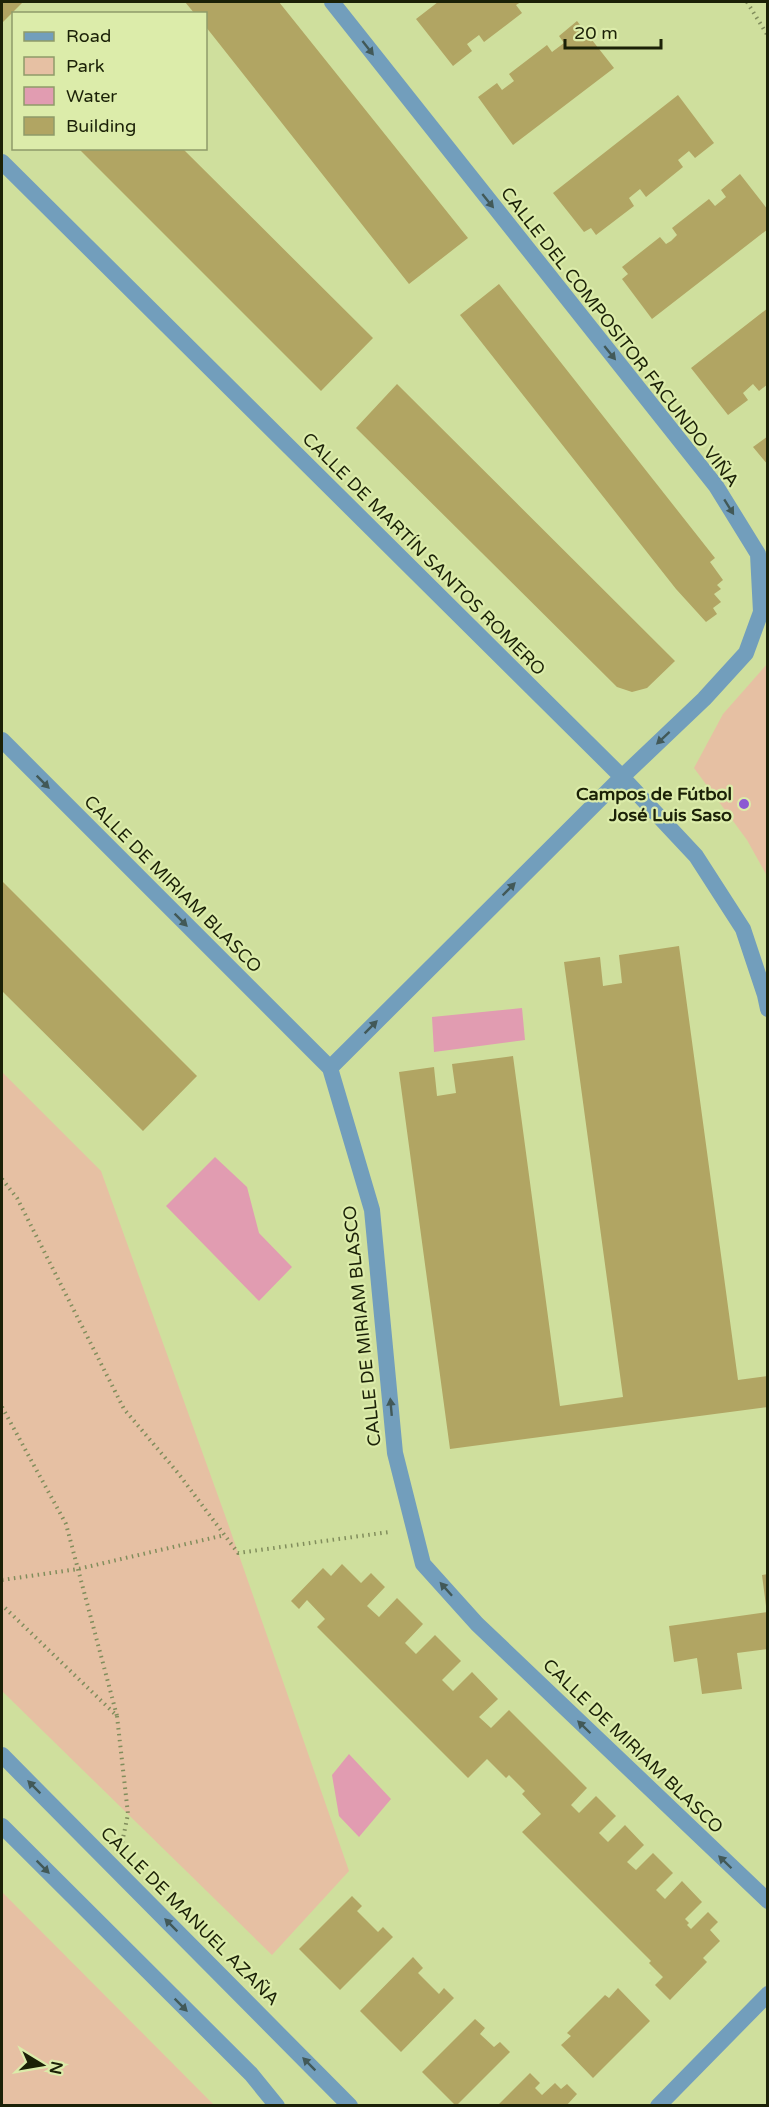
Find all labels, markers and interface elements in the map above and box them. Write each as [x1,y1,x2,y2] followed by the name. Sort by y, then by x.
[12,12,207,150] legend
[565,12,661,50] scale bar
[574,22,618,44] text: 20 m
[66,25,111,47] text: Road
[361,40,373,55] one-way arrow
[66,55,105,77] text: Park
[66,85,117,107] text: Water
[66,115,136,137] text: Building
[496,183,744,491] street label: CALLE DEL COMPOSITOR FACUNDO VIÑA
[482,193,495,209] one-way arrow
[603,345,616,361] one-way arrow
[298,428,550,680] street label: CALLE DE MARTÍN SANTOS ROMERO
[724,499,735,515] one-way arrow
[655,731,670,745] one-way arrow
[35,774,49,788] one-way arrow
[576,783,732,826] place label: Campos de Fútbol José Luis Saso
[80,791,266,977] street label: CALLE DE MIRIAM BLASCO
[737,797,751,811] marker: Campos de Fútbol José Luis Saso
[502,882,516,896] one-way arrow
[173,912,187,926] one-way arrow
[364,1019,378,1034] one-way arrow
[338,1204,386,1448] street label: CALLE DE MIRIAM BLASCO
[386,1397,396,1416] one-way arrow
[440,1582,453,1597] one-way arrow
[538,1654,728,1838] street label: CALLE DE MIRIAM BLASCO
[577,1720,591,1734] one-way arrow
[27,1781,41,1795] one-way arrow
[96,1822,284,2010] street label: CALLE DE MANUEL AZAÑA
[718,1855,732,1869] one-way arrow
[36,1860,50,1874] one-way arrow
[165,1919,179,1933] one-way arrow
[174,1998,189,2012] one-way arrow
[12,2035,72,2095] north arrow
[302,2057,316,2071] one-way arrow
[45,2059,67,2076] text: N

